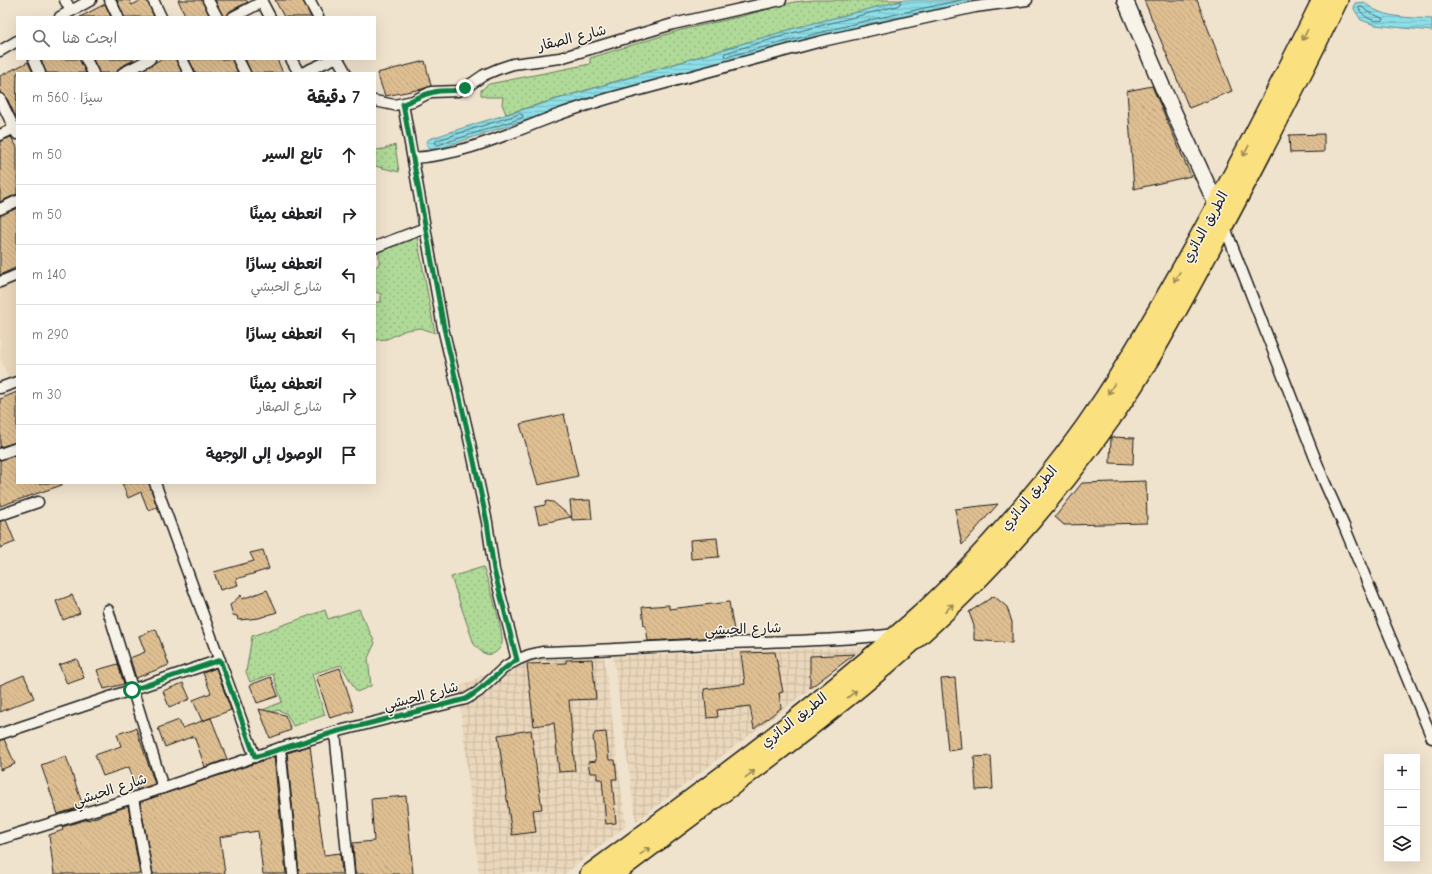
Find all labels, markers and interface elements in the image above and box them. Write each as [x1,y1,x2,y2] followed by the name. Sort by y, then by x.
[16,16,376,60] search box
[535,21,608,56] street label: شارع الصقار
[30,27,52,49] icon: search
[62,29,117,47] text: ابحث هنا
[1301,29,1308,41] one-way arrow
[456,79,474,97] route end
[307,88,360,107] text: 7 دقيقة
[32,90,103,105] text: سيرًا · 560 m
[338,144,360,166] icon: ahead
[1241,144,1249,156] one-way arrow
[263,145,322,163] text: تابع السير
[32,147,62,162] text: 50 m
[1178,188,1233,267] street label: الطريق الدائري
[338,204,360,226] icon: right
[250,205,322,223] text: انعطف يمينًا
[32,207,62,222] text: 50 m
[246,255,322,273] text: انعطف يسارًا
[338,264,360,286] icon: left
[32,267,66,282] text: 140 m
[1172,271,1180,283] one-way arrow
[251,279,322,294] text: شارع الحبشي
[338,324,360,346] icon: left
[246,325,322,343] text: انعطف يسارًا
[32,327,69,342] text: 290 m
[250,375,322,393] text: انعطف يمينًا
[1106,383,1114,395] one-way arrow
[338,384,360,406] icon: right
[32,387,62,402] text: 30 m
[257,399,322,414] text: شارع الصقار
[338,444,360,466] icon: arrive
[206,445,322,463] text: الوصول إلى الوجهة
[997,462,1062,535] street label: الطريق الدائري
[944,603,954,613] one-way arrow
[704,619,782,643] street label: شارع الحبشي
[382,678,461,718] street label: شارع الحبشي
[123,681,141,699] route start
[758,689,832,753] street label: الطريق الدائري
[847,689,857,698] one-way arrow
[1384,754,1420,862] map controls
[1384,754,1420,790] button: +
[71,770,150,814] street label: شارع الحبشي
[744,770,755,778] one-way arrow
[1384,790,1420,826] button: −
[1384,826,1420,862] button: layers
[639,846,650,855] one-way arrow

